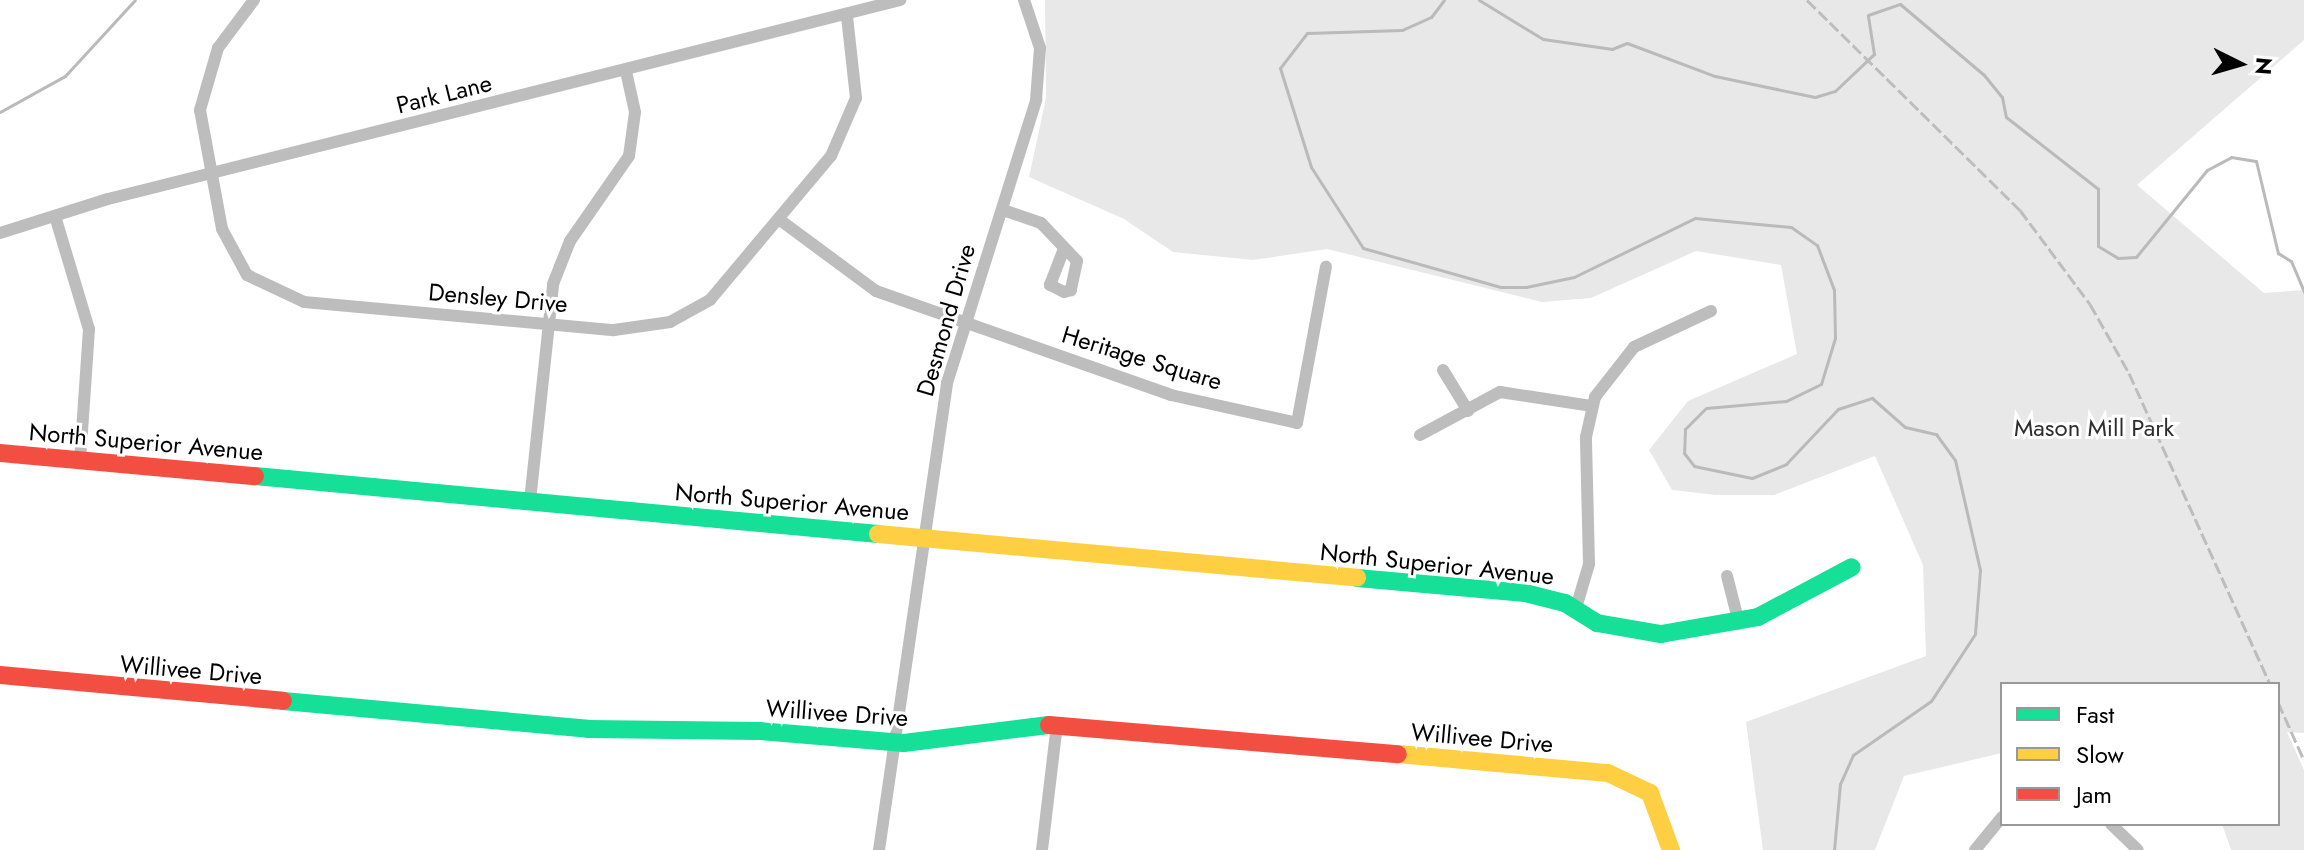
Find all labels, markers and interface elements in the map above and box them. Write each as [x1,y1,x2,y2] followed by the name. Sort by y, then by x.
[2200,24,2280,104] north arrow
[2247,56,2281,76] text: N
[393,68,495,120] street label: Park Lane
[911,241,981,399] street label: Desmond Drive
[427,278,569,318] street label: Densley Drive
[1059,320,1225,396] street label: Heritage Square
[2014,414,2174,442] park label: Mason Mill Park
[28,417,264,467] street label: North Superior Avenue
[674,477,910,527] street label: North Superior Avenue
[1319,537,1555,591] street label: North Superior Avenue
[119,649,263,691] street label: Willivee Drive
[2000,682,2280,826] legend
[765,694,909,732] street label: Willivee Drive
[2076,697,2114,732] text: Fast
[1410,717,1554,759] street label: Willivee Drive
[2076,737,2124,772] text: Slow
[2076,777,2112,812] text: Jam

